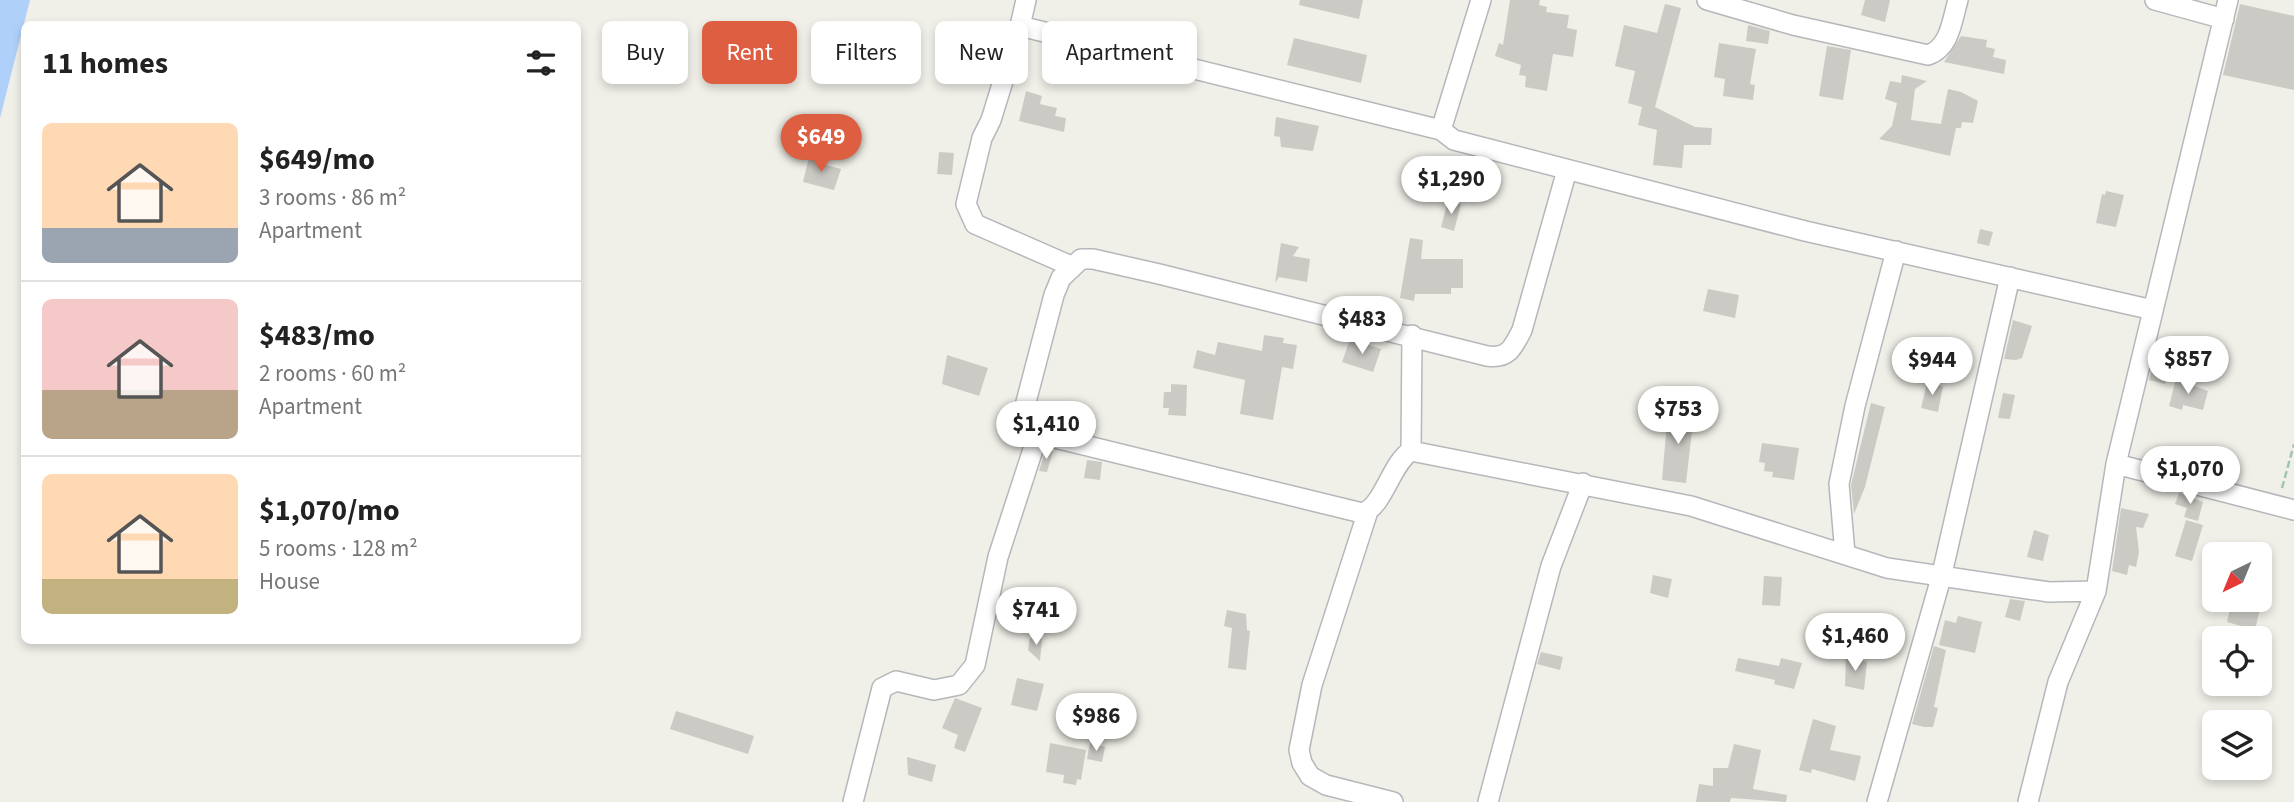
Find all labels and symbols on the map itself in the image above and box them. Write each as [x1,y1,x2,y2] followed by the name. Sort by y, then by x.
[780,114,862,174] pin: $649
[1394,156,1508,216] pin: $1,290
[1321,296,1403,356] pin: $483
[2147,336,2229,396] pin: $857
[1891,338,1973,397] pin: $944
[1637,386,1719,446] pin: $753
[989,402,1103,461] pin: $1,410
[2133,447,2247,506] pin: $1,070
[2202,542,2272,612] north arrow
[995,588,1077,647] pin: $741
[1798,614,1912,673] pin: $1,460
[1055,694,1137,753] pin: $986

